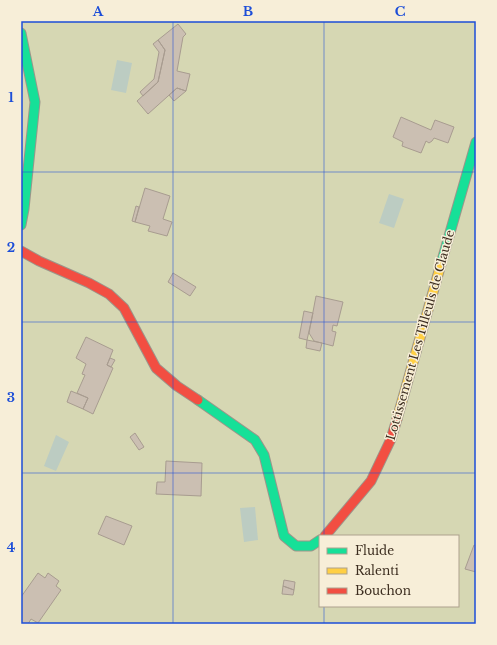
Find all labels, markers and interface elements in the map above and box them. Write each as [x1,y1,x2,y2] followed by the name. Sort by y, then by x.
[92,3,104,20] text: A
[243,3,253,20] text: B
[395,3,406,20] text: C
[8,89,14,106] text: 1
[383,228,457,442] street label: Lottissement Les Tilleuls de Claude
[7,239,15,256] text: 2
[7,389,15,406] text: 3
[319,535,459,607] legend
[7,539,16,556] text: 4
[355,543,394,558] text: Fluide
[355,563,399,578] text: Ralenti
[355,583,411,598] text: Bouchon

